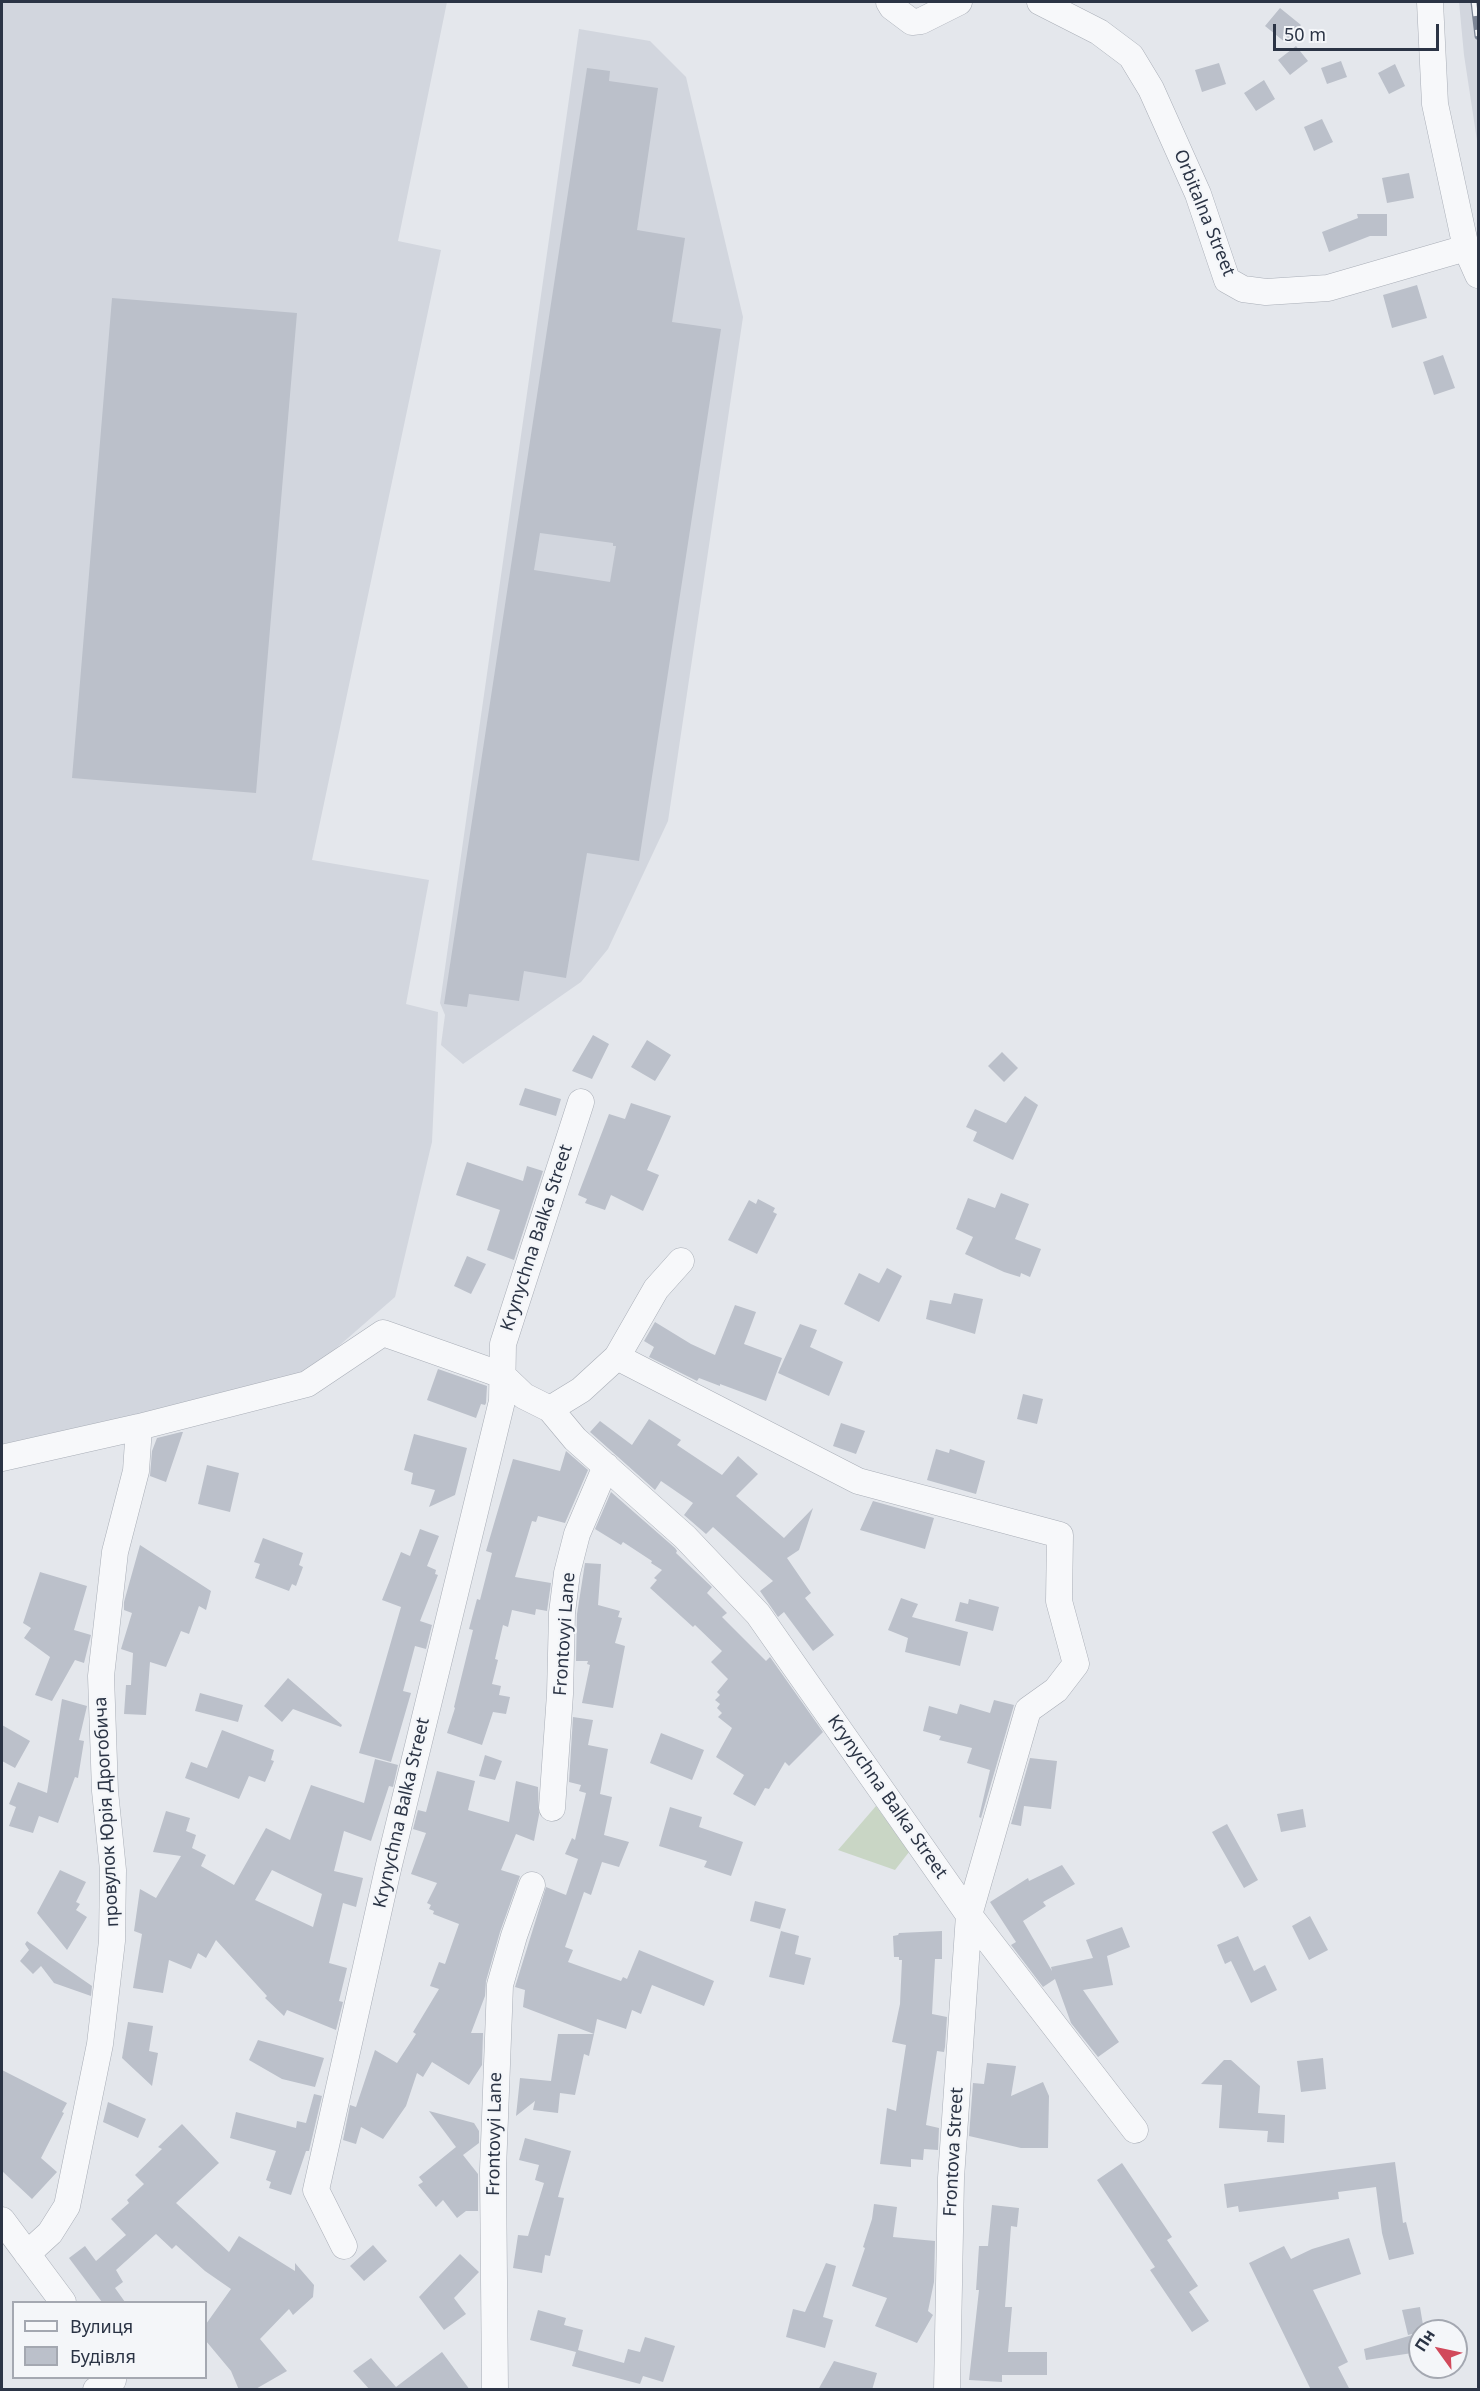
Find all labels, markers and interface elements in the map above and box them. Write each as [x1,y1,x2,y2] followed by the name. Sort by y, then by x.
[1276,12,1442,50] scale bar
[1284,22,1326,46] text: 50 m
[1169,147,1239,279] street label: Orbitalna Street
[497,1142,577,1334] street label: Krynychna Balka Street
[550,1571,580,1697] street label: Frontovyi Lane
[90,1696,124,1928] street label: провулок Юрія Дрогобича
[822,1711,952,1883] street label: Krynychna Balka Street
[370,1716,434,1910] street label: Krynychna Balka Street
[483,2072,507,2196] street label: Frontovyi Lane
[940,2087,968,2217] street label: Frontova Street
[12,2301,207,2379] legend
[70,2314,133,2338] text: Вулиця
[1408,2319,1468,2379] north arrow
[1409,2325,1440,2356] text: Пн
[70,2344,136,2368] text: Будівля

